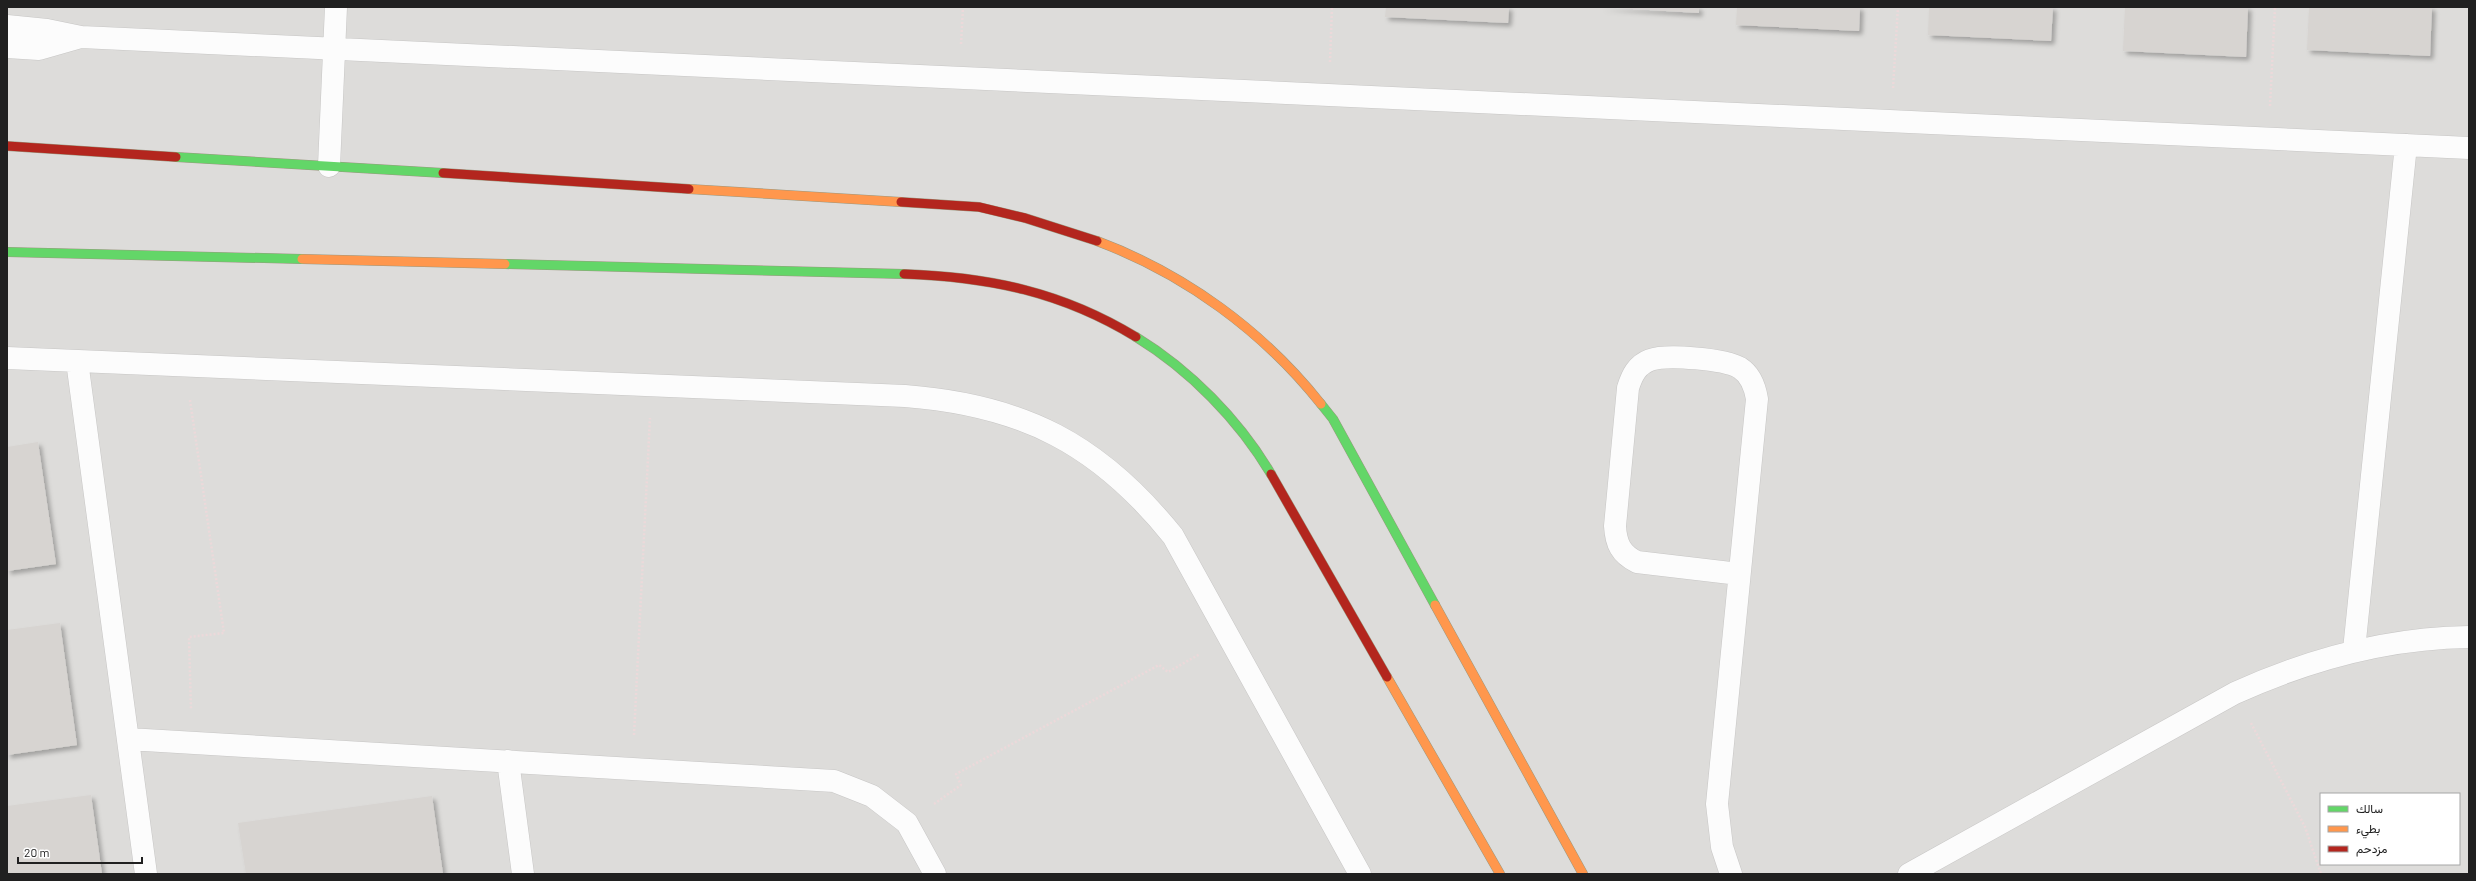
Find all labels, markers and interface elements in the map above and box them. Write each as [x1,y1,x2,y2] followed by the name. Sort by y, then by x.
[2320,793,2460,865] legend
[2356,801,2383,815] text: سالك
[2356,821,2380,839] text: بطيء
[18,839,142,865] scale bar
[2356,841,2387,857] text: مزدحم
[24,845,50,859] text: 20 m

